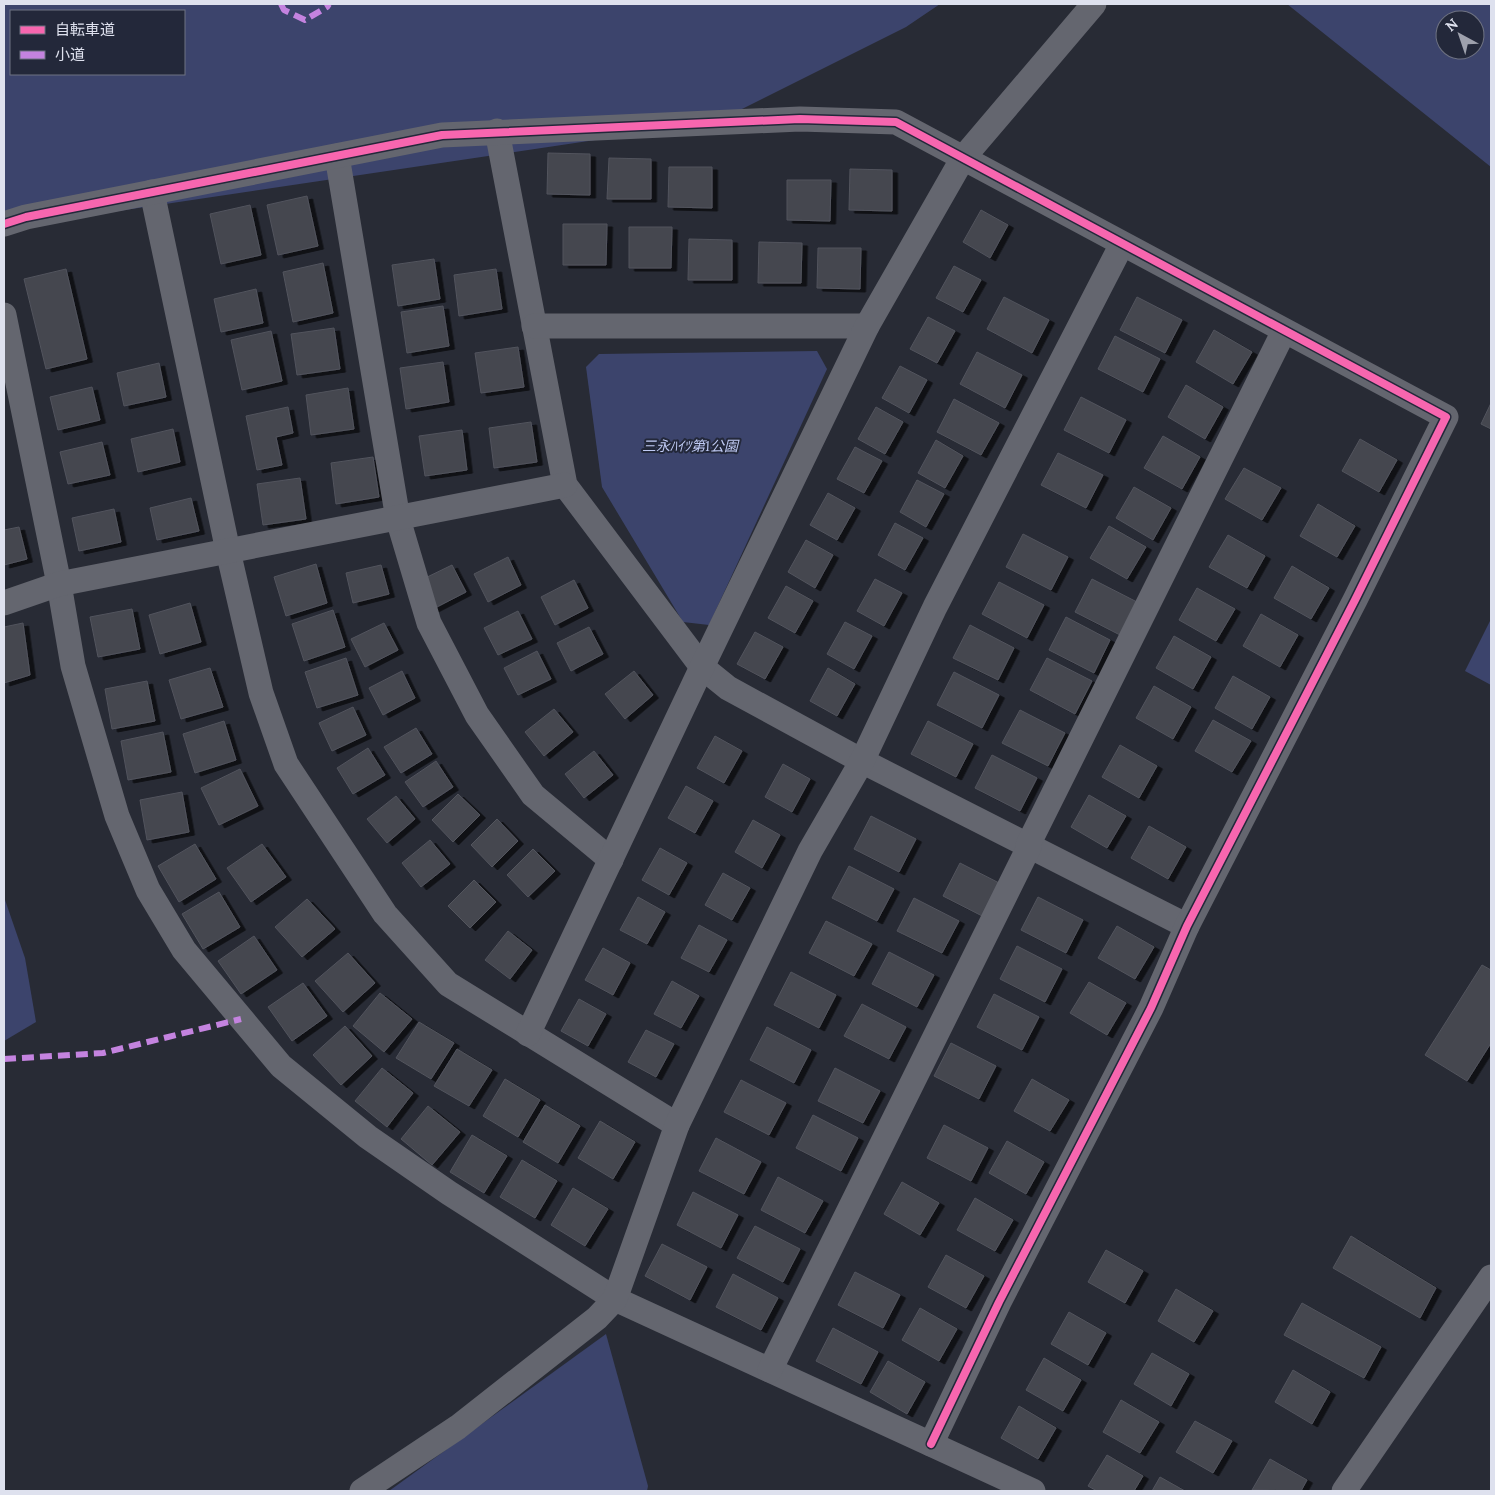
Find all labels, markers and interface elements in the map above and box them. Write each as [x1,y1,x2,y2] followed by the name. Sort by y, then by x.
[10,10,185,75] legend
[1435,10,1485,60] north arrow
[1442,15,1462,35] text: N
[55,20,115,39] text: 自転車道
[55,45,85,64] text: 小道
[642,437,740,455] park label: 三永ﾊｲﾂ第1公園

